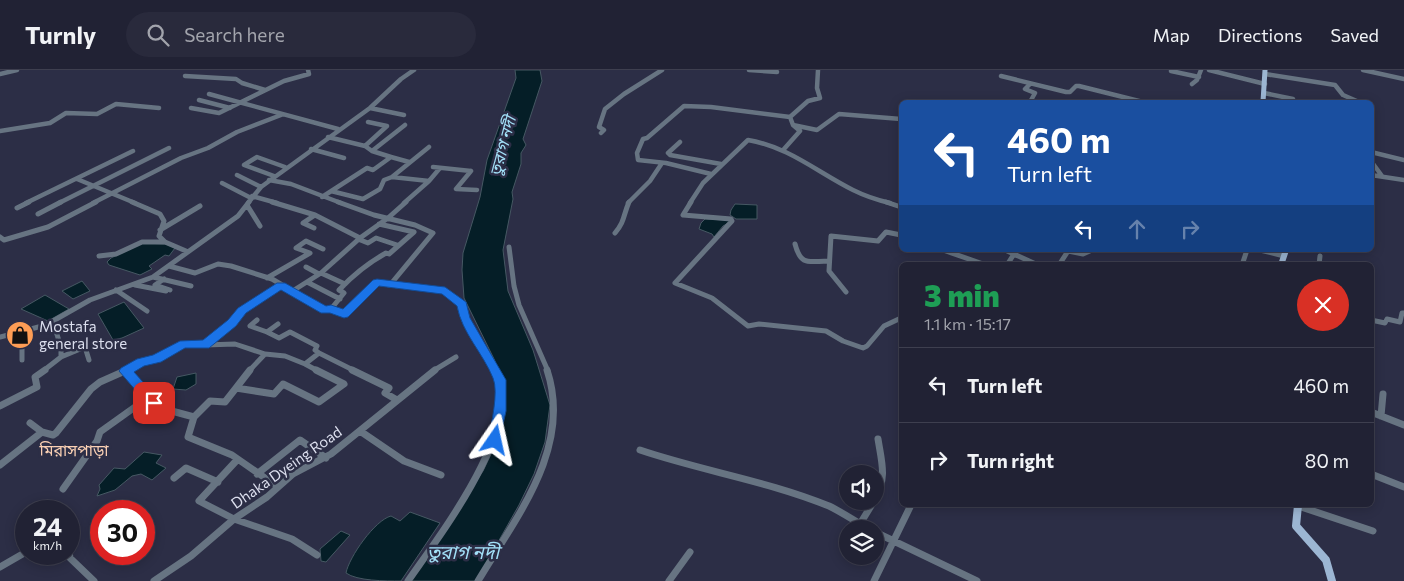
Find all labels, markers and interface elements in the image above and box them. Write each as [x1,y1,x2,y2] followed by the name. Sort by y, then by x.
[126,12,476,57] search box
[25,20,96,49] text: Turnly
[144,21,172,49] icon: search
[184,23,285,46] text: Search here
[1153,24,1190,46] text: Map
[1218,24,1302,46] text: Directions
[1330,24,1379,46] text: Saved
[485,111,521,178] water label: তুরাগ নদী
[1007,117,1111,160] text: 460 m
[924,120,989,185] icon: left
[1007,160,1092,187] text: Turn left
[1070,215,1098,243] icon: left
[1123,215,1151,243] icon: ahead
[1176,215,1204,243] icon: right
[924,276,1000,313] text: 3 min
[1297,279,1349,331] button: close
[924,314,1011,333] text: 1.1 km · 15:17
[39,317,127,352] place label: Mostafa general store
[5,320,35,350] shop icon: Mostafa general store
[924,371,952,399] icon: left
[967,374,1042,397] text: Turn left
[1293,374,1349,397] text: 460 m
[133,382,175,424] pin
[140,389,168,417] icon: arrive
[468,413,520,465] position arrow
[227,422,345,512] street label: Dhaka Dyeing Road
[38,440,109,459] district label: মিরাসপাড়া
[924,446,952,474] icon: right
[967,449,1054,472] text: Turn right
[1305,449,1349,472] text: 80 m
[839,465,884,565] map controls
[839,465,884,510] button: sound
[90,500,155,565] speed limit sign: 30
[33,511,62,541] text: 24
[839,520,884,565] button: layers
[33,538,62,552] text: km/h
[427,540,503,563] water label: তুরাগ নদী

